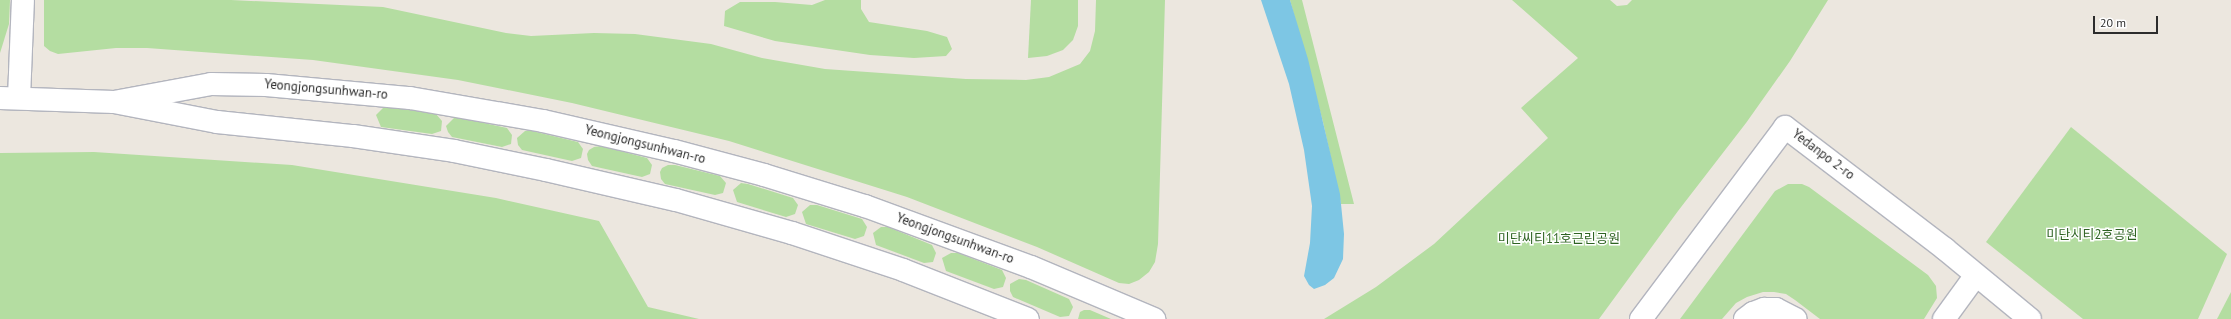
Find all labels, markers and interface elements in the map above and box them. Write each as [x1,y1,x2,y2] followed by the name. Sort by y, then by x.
[2095,8,2160,34] scale bar
[2100,15,2126,30] text: 20 m
[264,77,388,103] street label: Yeongjongsunhwan-ro
[583,122,707,168] street label: Yeongjongsunhwan-ro
[1789,127,1857,183] street label: Yedanpo 2-ro
[894,210,1016,268] street label: Yeongjongsunhwan-ro
[2047,227,2137,243] park label: 미단시티2호공원
[1498,231,1620,247] park label: 미단씨티11호근린공원

